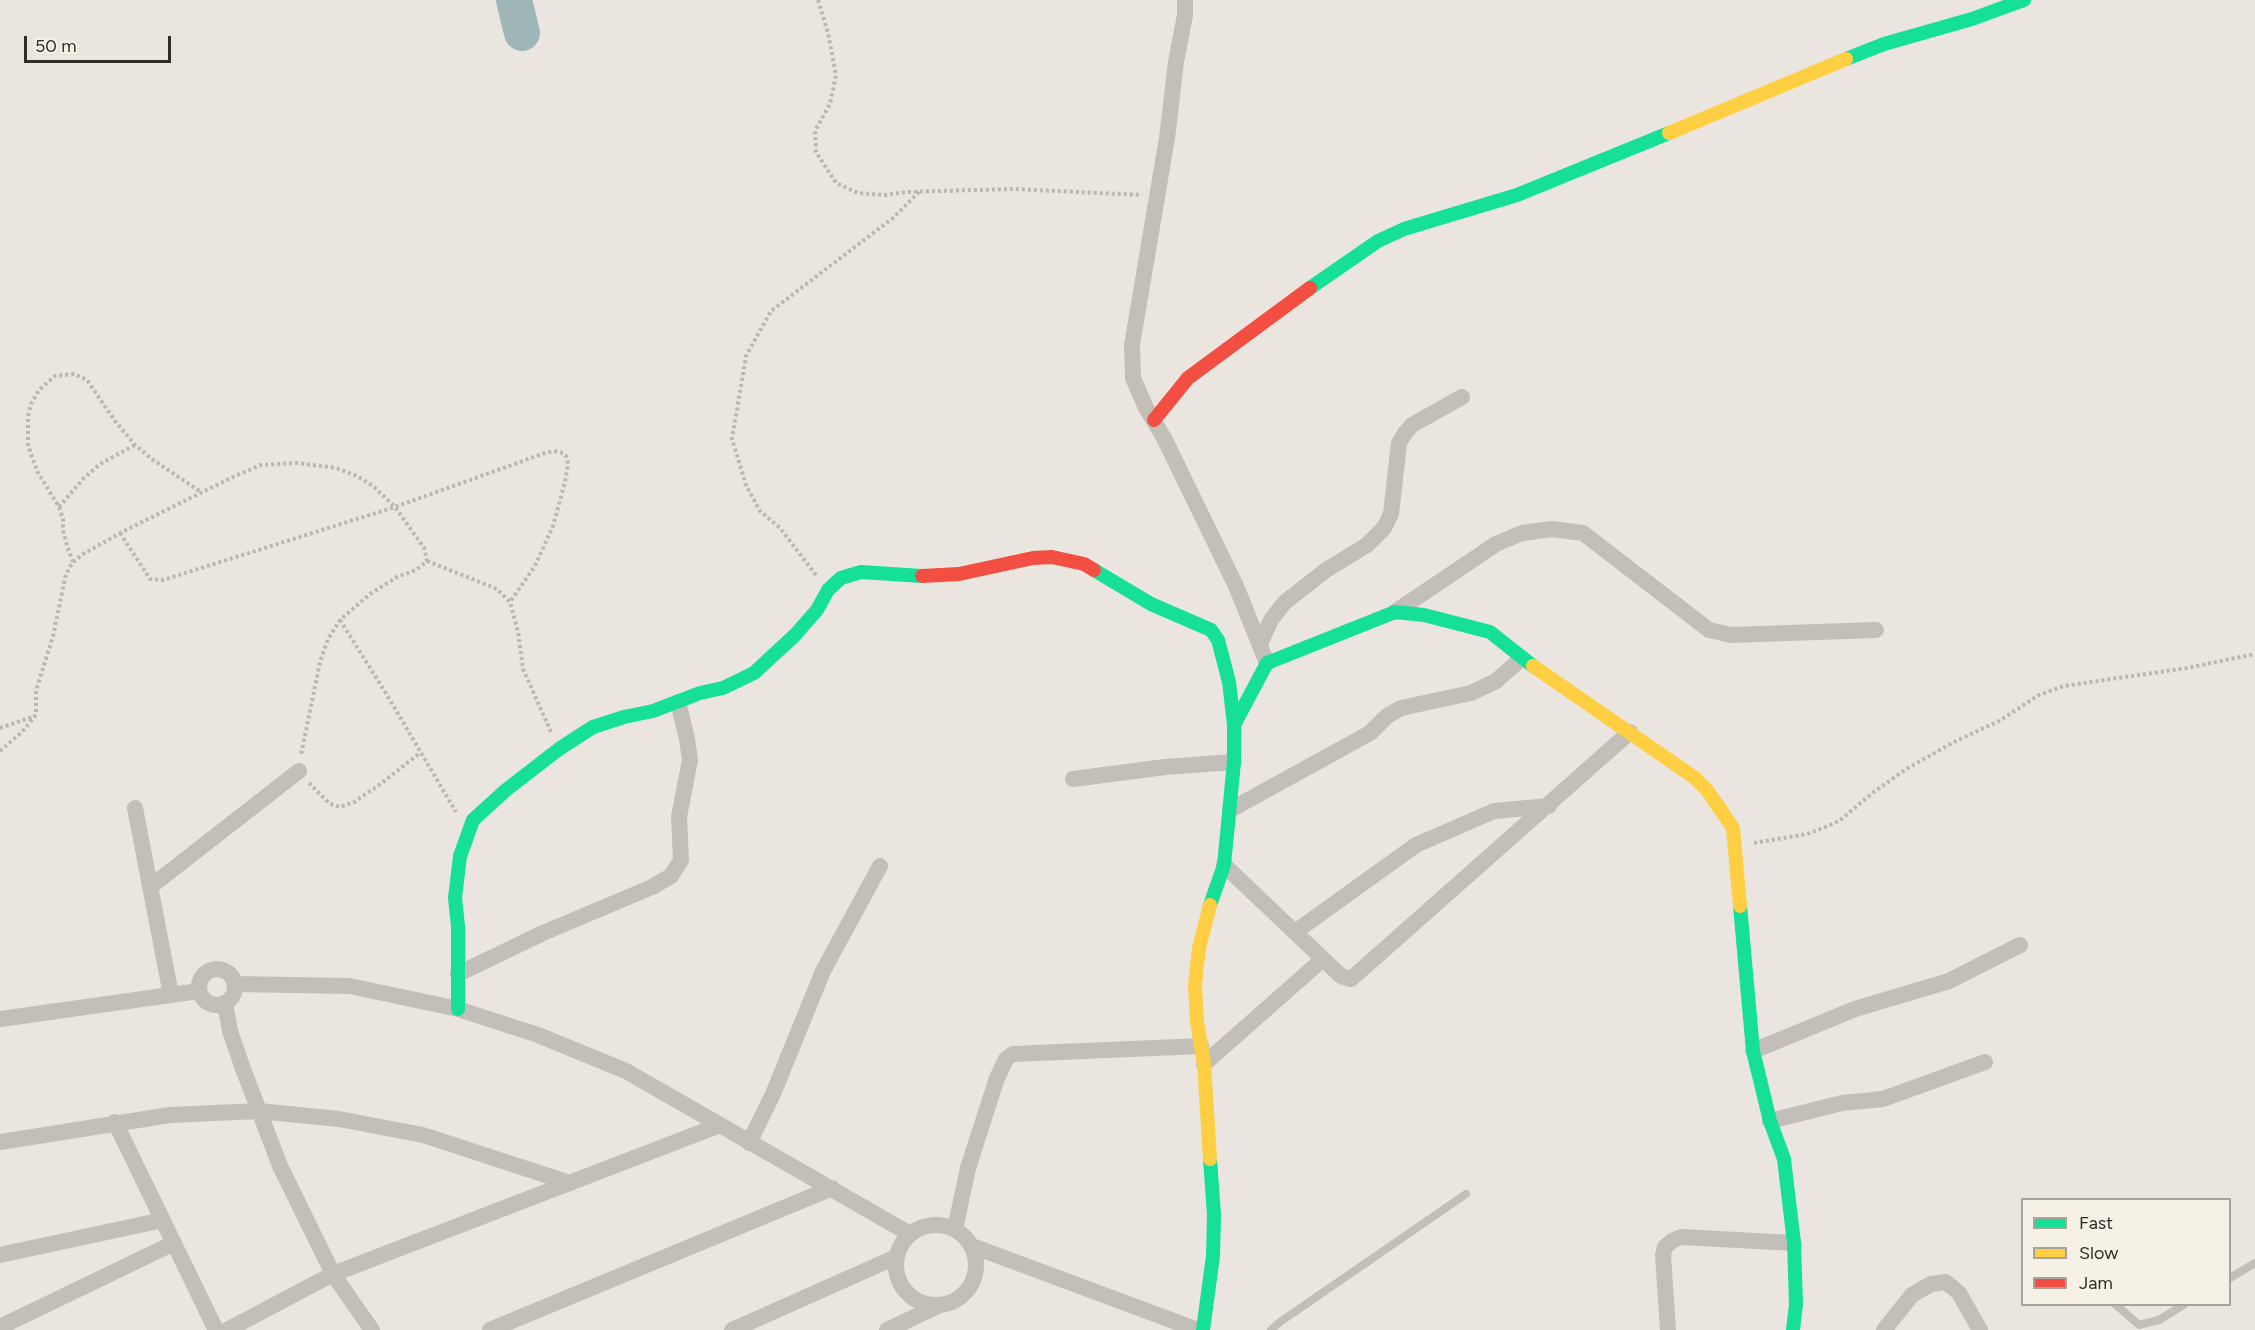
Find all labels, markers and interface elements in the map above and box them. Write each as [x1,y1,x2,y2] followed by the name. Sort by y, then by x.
[27,24,174,62] scale bar
[35,35,77,57] text: 50 m
[2021,1198,2231,1306] legend
[2079,1212,2113,1234] text: Fast
[2079,1242,2118,1264] text: Slow
[2079,1272,2113,1294] text: Jam

